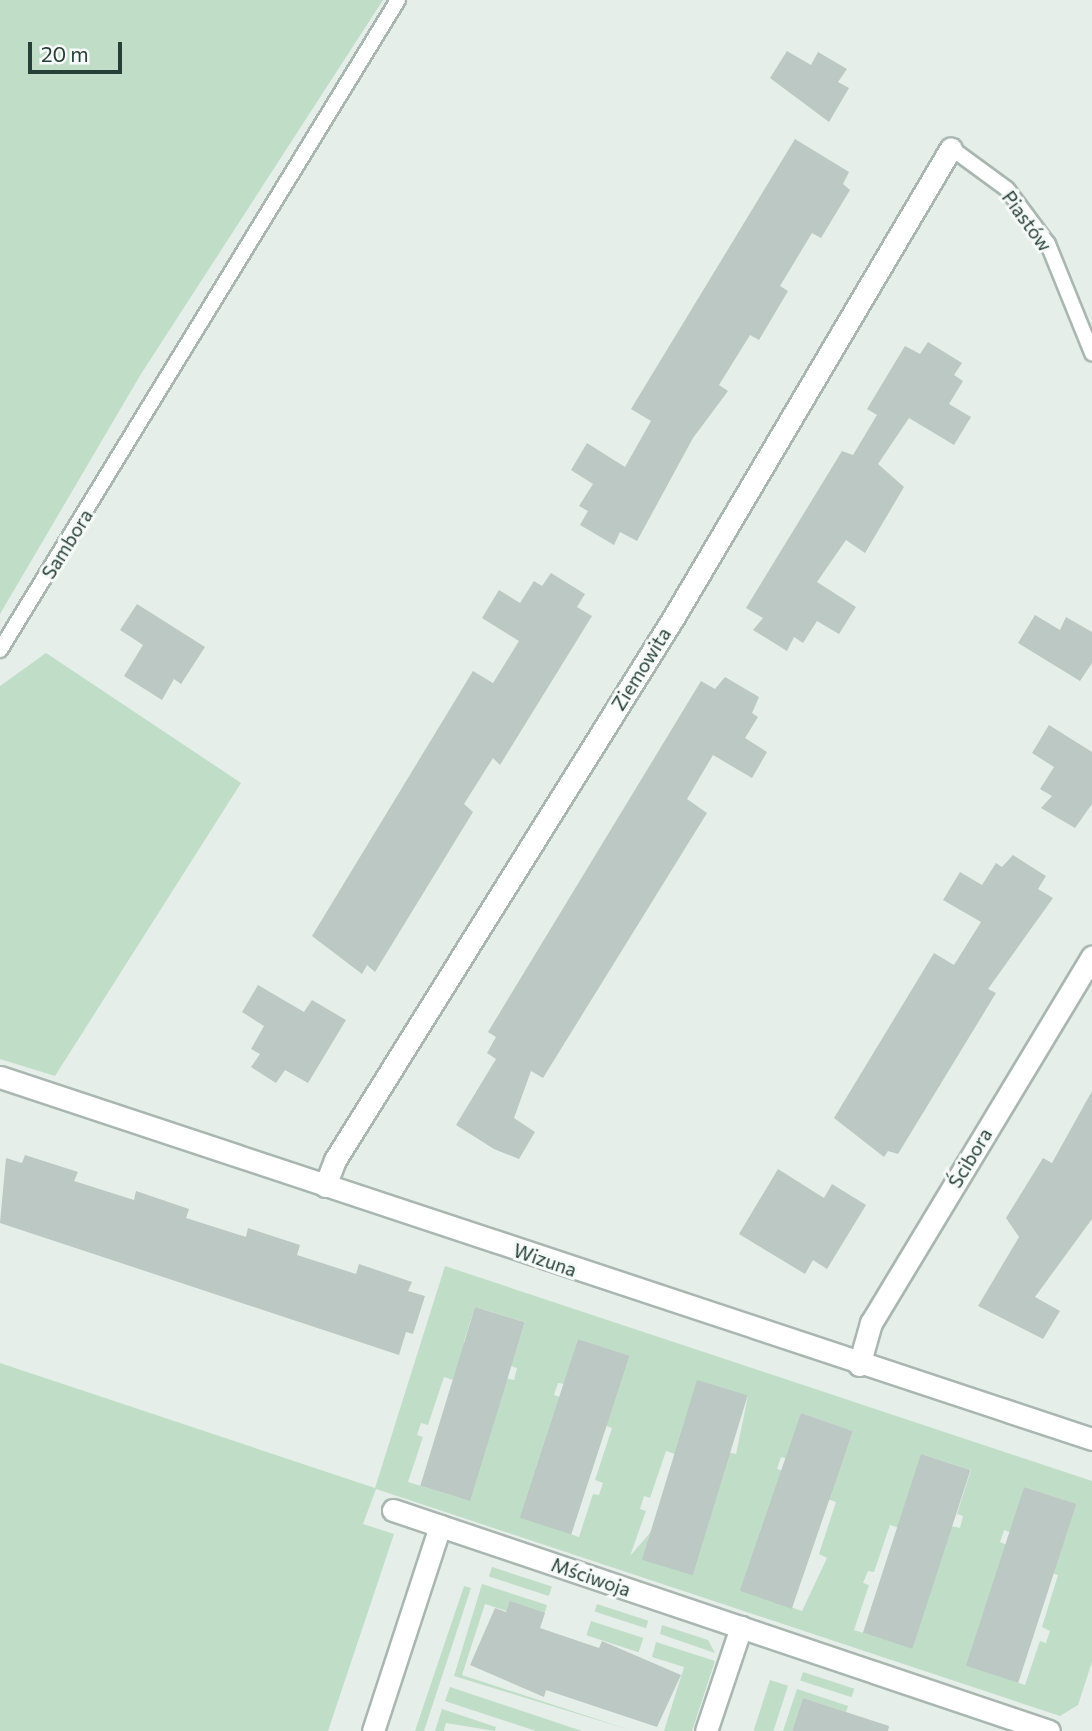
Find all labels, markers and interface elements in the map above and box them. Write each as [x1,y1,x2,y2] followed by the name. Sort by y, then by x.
[32,28,126,72] scale bar
[41,41,89,66] text: 20 m
[997,186,1057,256] street label: Piastów
[37,505,97,583] street label: Sambora
[607,623,675,715] street label: Ziemowita
[943,1124,997,1192] street label: Ścibora
[510,1239,580,1281] street label: Wizuna
[548,1553,634,1601] street label: Mściwoja

